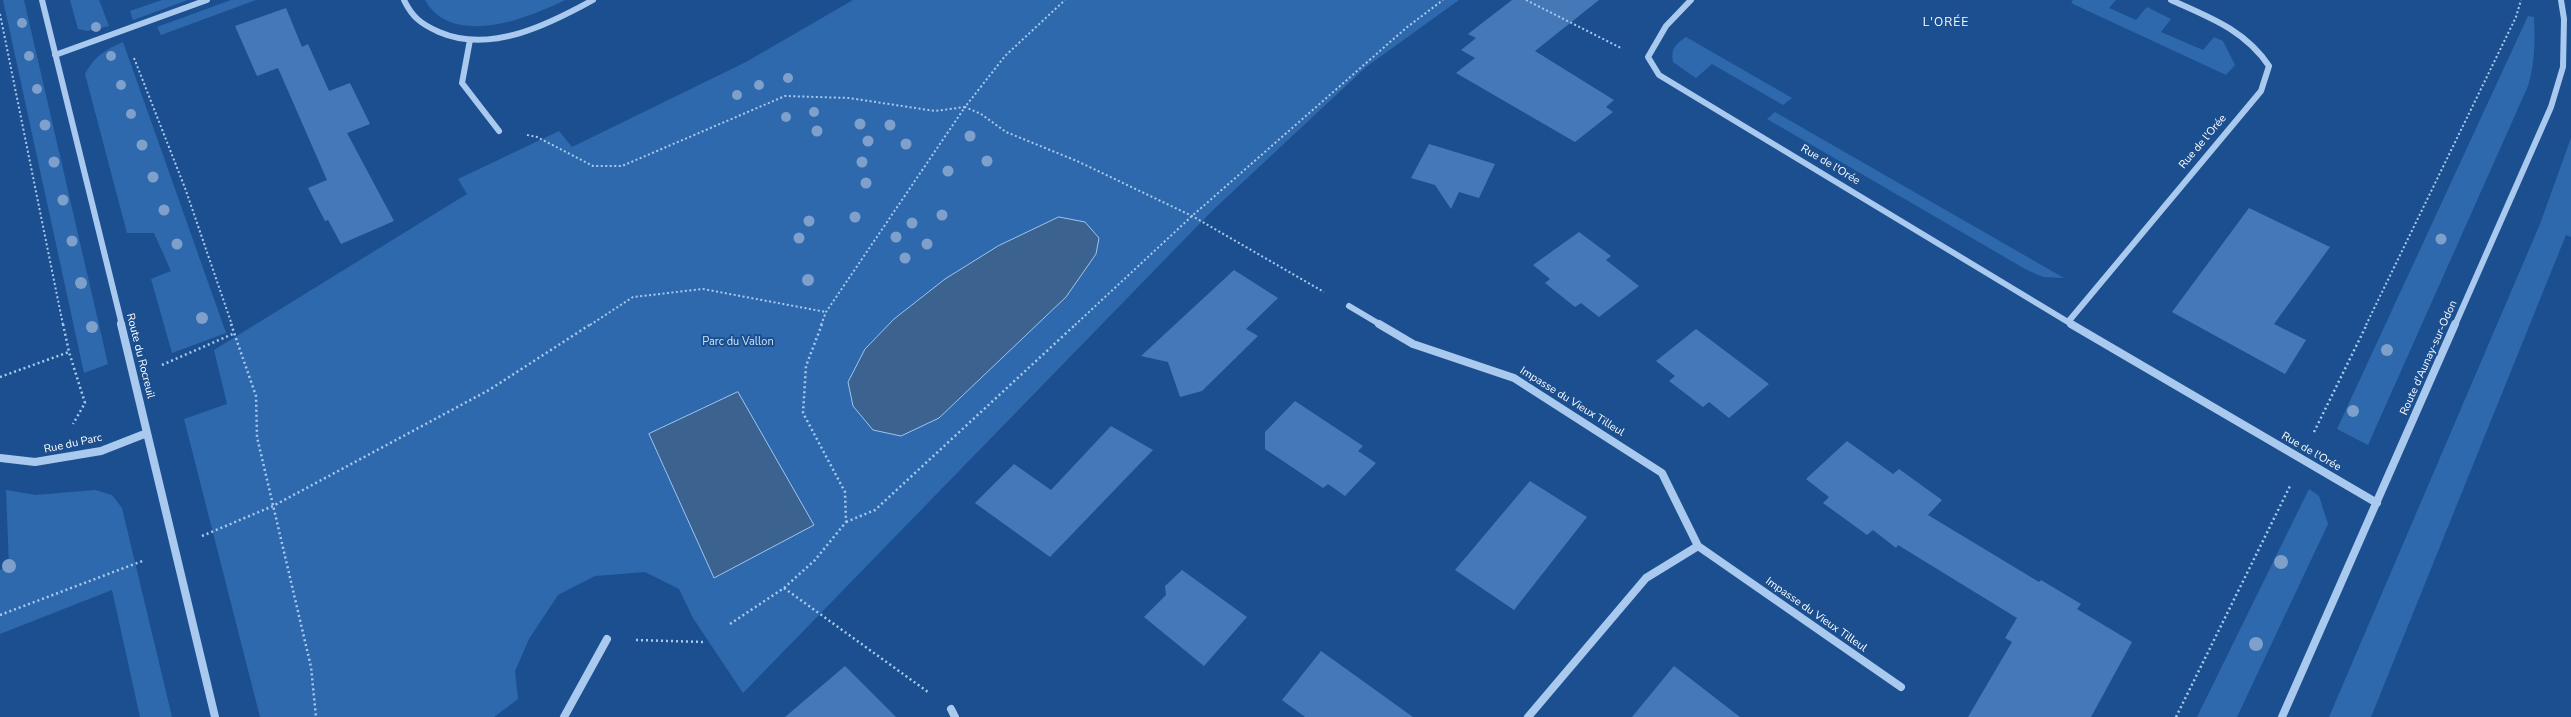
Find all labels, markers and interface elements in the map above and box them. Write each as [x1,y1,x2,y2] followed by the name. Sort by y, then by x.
[1923,16,1969,30] district label: L'ORÉE
[2177,112,2229,172] street label: Rue de l'Orée
[1798,142,1862,188] street label: Rue de l'Orée
[2398,299,2460,417] street label: Route d'Aunay-sur-Odon
[123,312,157,400] street label: Route du Rocreuil
[702,335,774,349] park label: Parc du Vallon
[1517,364,1627,440] street label: Impasse du Vieux Tilleul
[2279,430,2343,474] street label: Rue de l'Orée
[43,431,103,457] street label: Rue du Parc
[1763,575,1869,655] street label: Impasse du Vieux Tilleul

